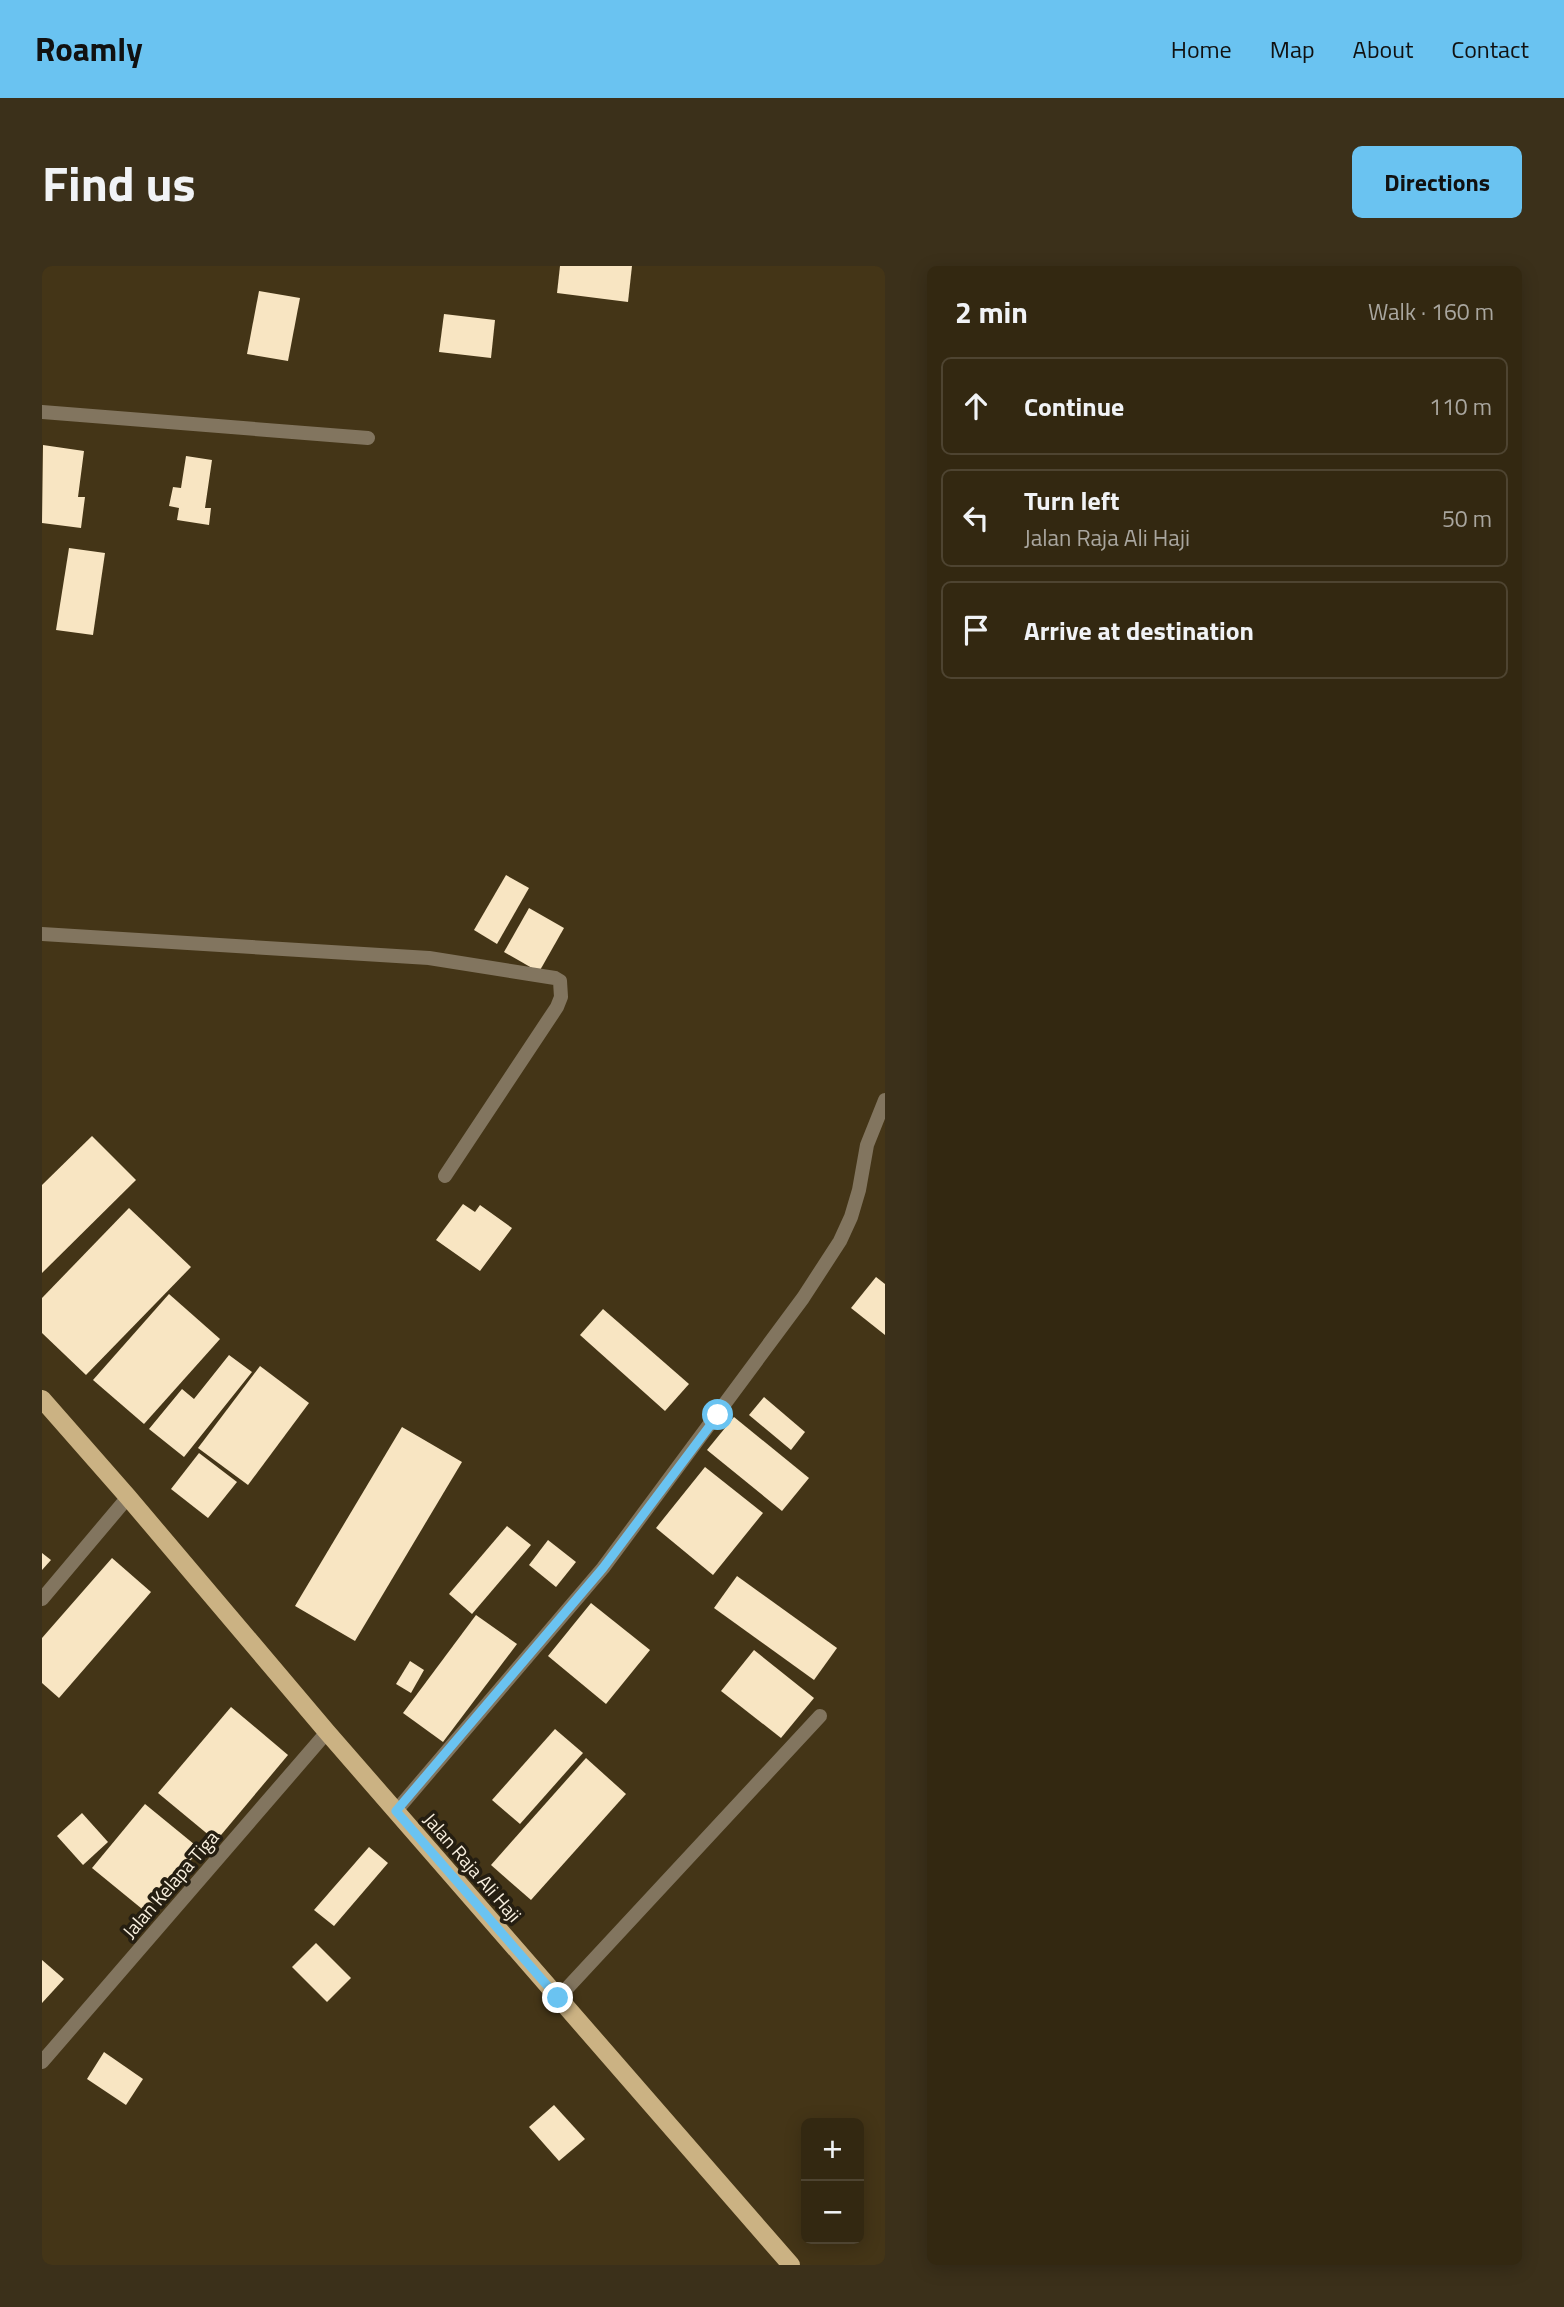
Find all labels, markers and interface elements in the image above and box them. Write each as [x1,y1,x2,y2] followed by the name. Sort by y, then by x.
[35,24,143,74] text: Roamly
[1171,31,1232,67] text: Home
[1270,31,1315,67] text: Map
[1353,31,1413,67] text: About
[1451,31,1529,67] text: Contact
[42,145,196,220] text: Find us
[1352,146,1522,218] button: Directions
[955,289,1028,335] text: 2 min
[1368,294,1494,329] text: Walk · 160 m
[957,387,995,425] icon: ahead
[1024,387,1124,426] text: Continue
[1429,389,1492,424] text: 110 m
[1024,481,1119,520] text: Turn left
[957,499,995,537] icon: left
[1442,501,1492,536] text: 50 m
[1024,520,1190,555] text: Jalan Raja Ali Haji
[957,611,995,649] icon: arrive
[1024,611,1254,650] text: Arrive at destination
[702,1399,733,1430] route start
[417,1806,529,1928] street label: Jalan Raja Ali Haji
[115,1823,225,1944] street label: Jalan Kelapa Tiga
[542,1982,573,2013] route end
[801,2118,864,2244] map controls
[801,2118,864,2181] button: +
[801,2181,864,2244] button: −

